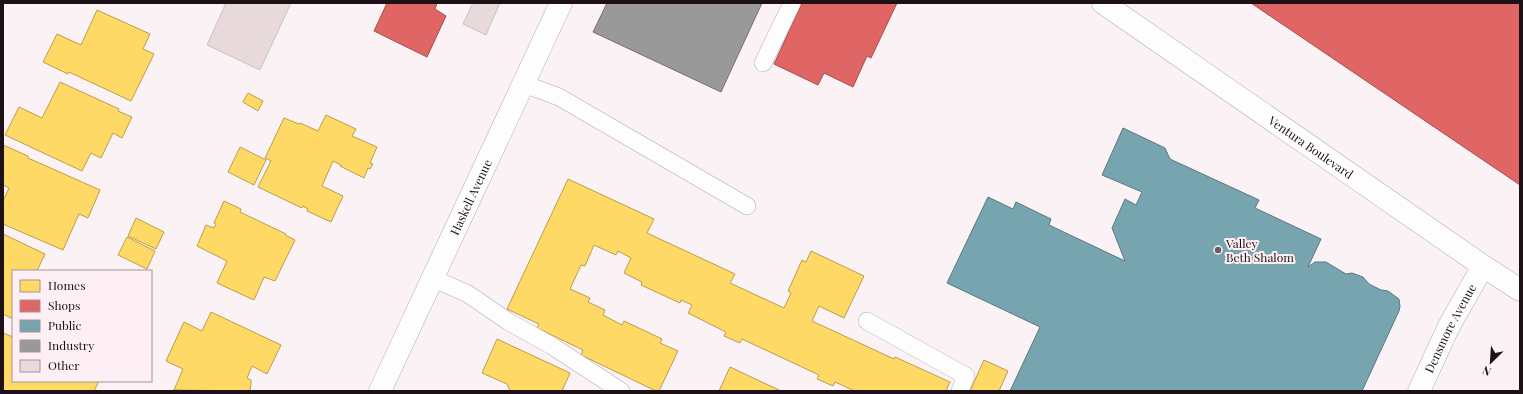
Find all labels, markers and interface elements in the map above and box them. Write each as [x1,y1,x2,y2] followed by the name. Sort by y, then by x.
[1265,111,1357,182] street label: Ventura Boulevard
[446,157,495,238] street label: Haskell Avenue
[1225,235,1294,265] place label: Valley Beth Shalom
[1213,245,1223,255] marker: Valley Beth Shalom
[12,270,152,382] legend
[48,277,86,293] text: Homes
[1421,281,1479,375] street label: Densmore Avenue
[48,297,80,313] text: Shops
[48,317,82,333] text: Public
[48,337,94,353] text: Industry
[1471,342,1511,382] north arrow
[48,357,80,373] text: Other
[1480,363,1493,380] text: N

